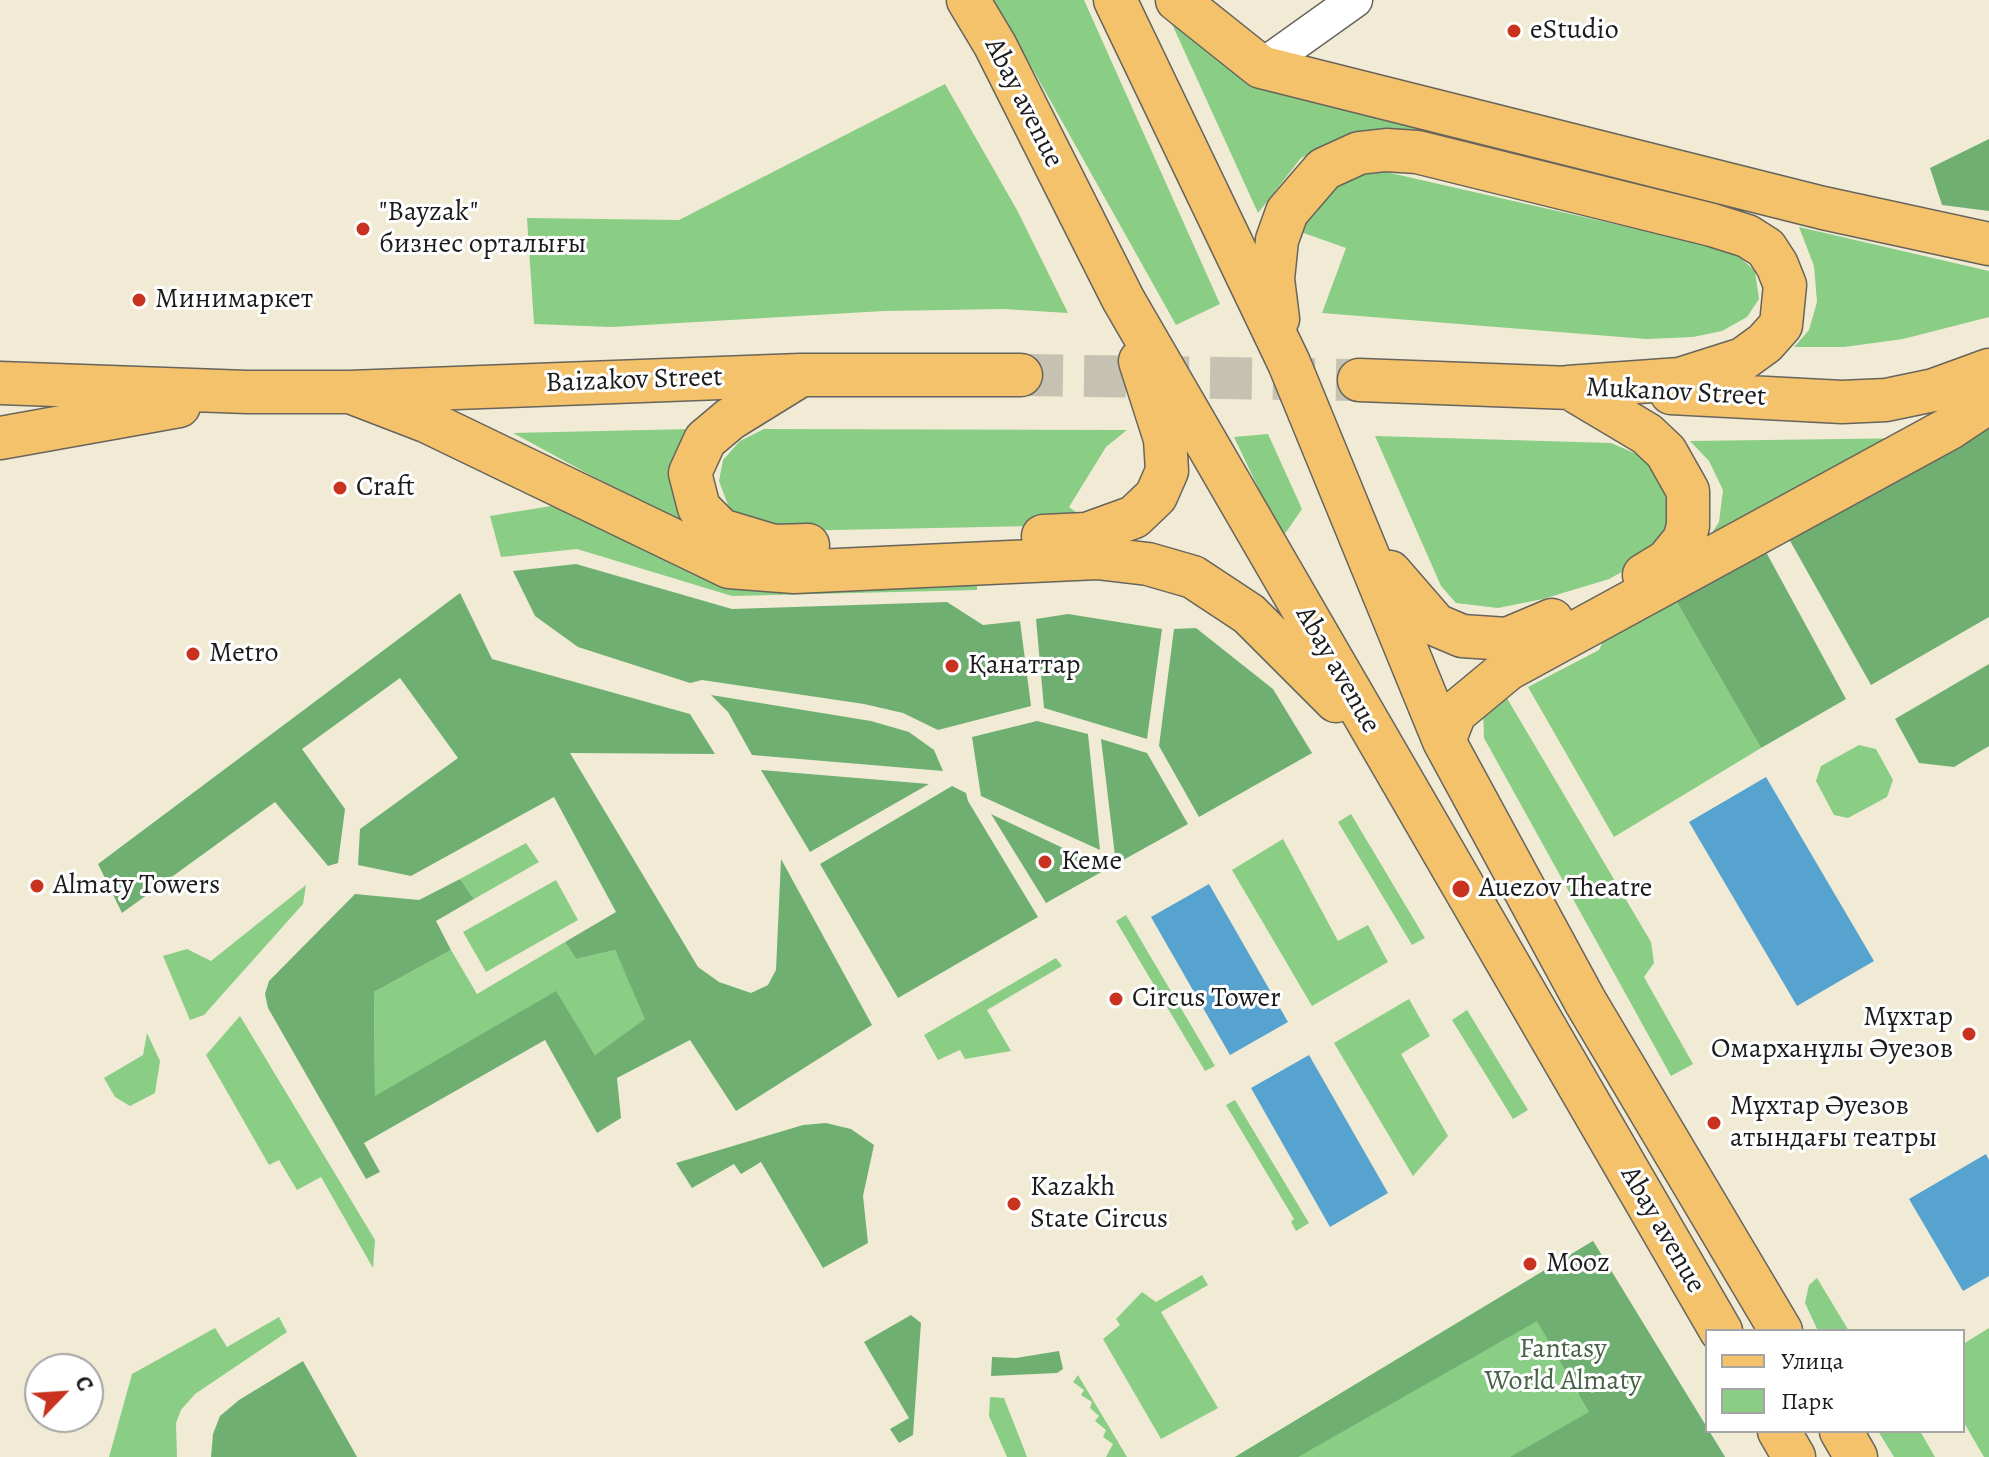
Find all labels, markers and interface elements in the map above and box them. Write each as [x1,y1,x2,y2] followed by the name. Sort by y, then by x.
[1530,14,1619,48] place label: eStudio
[1505,22,1523,40] marker: eStudio
[976,33,1070,173] street label: Abay avenue
[379,196,586,262] place label: "Bayzak" бизнес орталығы
[354,220,372,238] marker: "Bayzak" бизнес орталығы
[155,283,313,317] place label: Минимаркет
[130,291,148,309] marker: Минимаркет
[545,361,723,401] street label: Baizakov Street
[1585,372,1767,414] street label: Mukanov Street
[356,471,415,505] place label: Craft
[331,479,349,497] marker: Craft
[1287,601,1387,739] street label: Abay avenue
[209,637,278,671] place label: Metro
[184,645,202,663] marker: Metro
[968,649,1081,683] place label: Қанаттар
[943,657,961,675] marker: Қанаттар
[1061,845,1122,879] place label: Кеме
[1036,853,1054,871] marker: Кеме
[53,869,220,903] place label: Almaty Towers
[1479,872,1652,906] place label: Auezov Theatre
[28,877,46,895] marker: Almaty Towers
[1450,878,1472,900] marker: Auezov Theatre
[1132,982,1281,1016] place label: Circus Tower
[1107,990,1125,1008] marker: Circus Tower
[1711,1001,1953,1067] place label: Мұхтар Омарханұлы Әуезов
[1960,1025,1978,1043] marker: Мұхтар Омарханұлы Әуезов
[1730,1090,1937,1156] place label: Мұхтар Әуезов атындағы театры
[1705,1114,1723,1132] marker: Мұхтар Әуезов атындағы театры
[1612,1161,1712,1299] street label: Abay avenue
[1030,1171,1168,1237] place label: Kazakh State Circus
[1005,1195,1023,1213] marker: Kazakh State Circus
[1546,1247,1610,1281] place label: Mooz
[1521,1255,1539,1273] marker: Mooz
[1705,1329,1965,1433] legend
[1485,1333,1641,1399] park label: Fantasy World Almaty
[1781,1345,1844,1377] text: Улица
[24,1353,104,1433] north arrow
[67,1371,100,1396] text: С
[1781,1385,1834,1417] text: Парк

